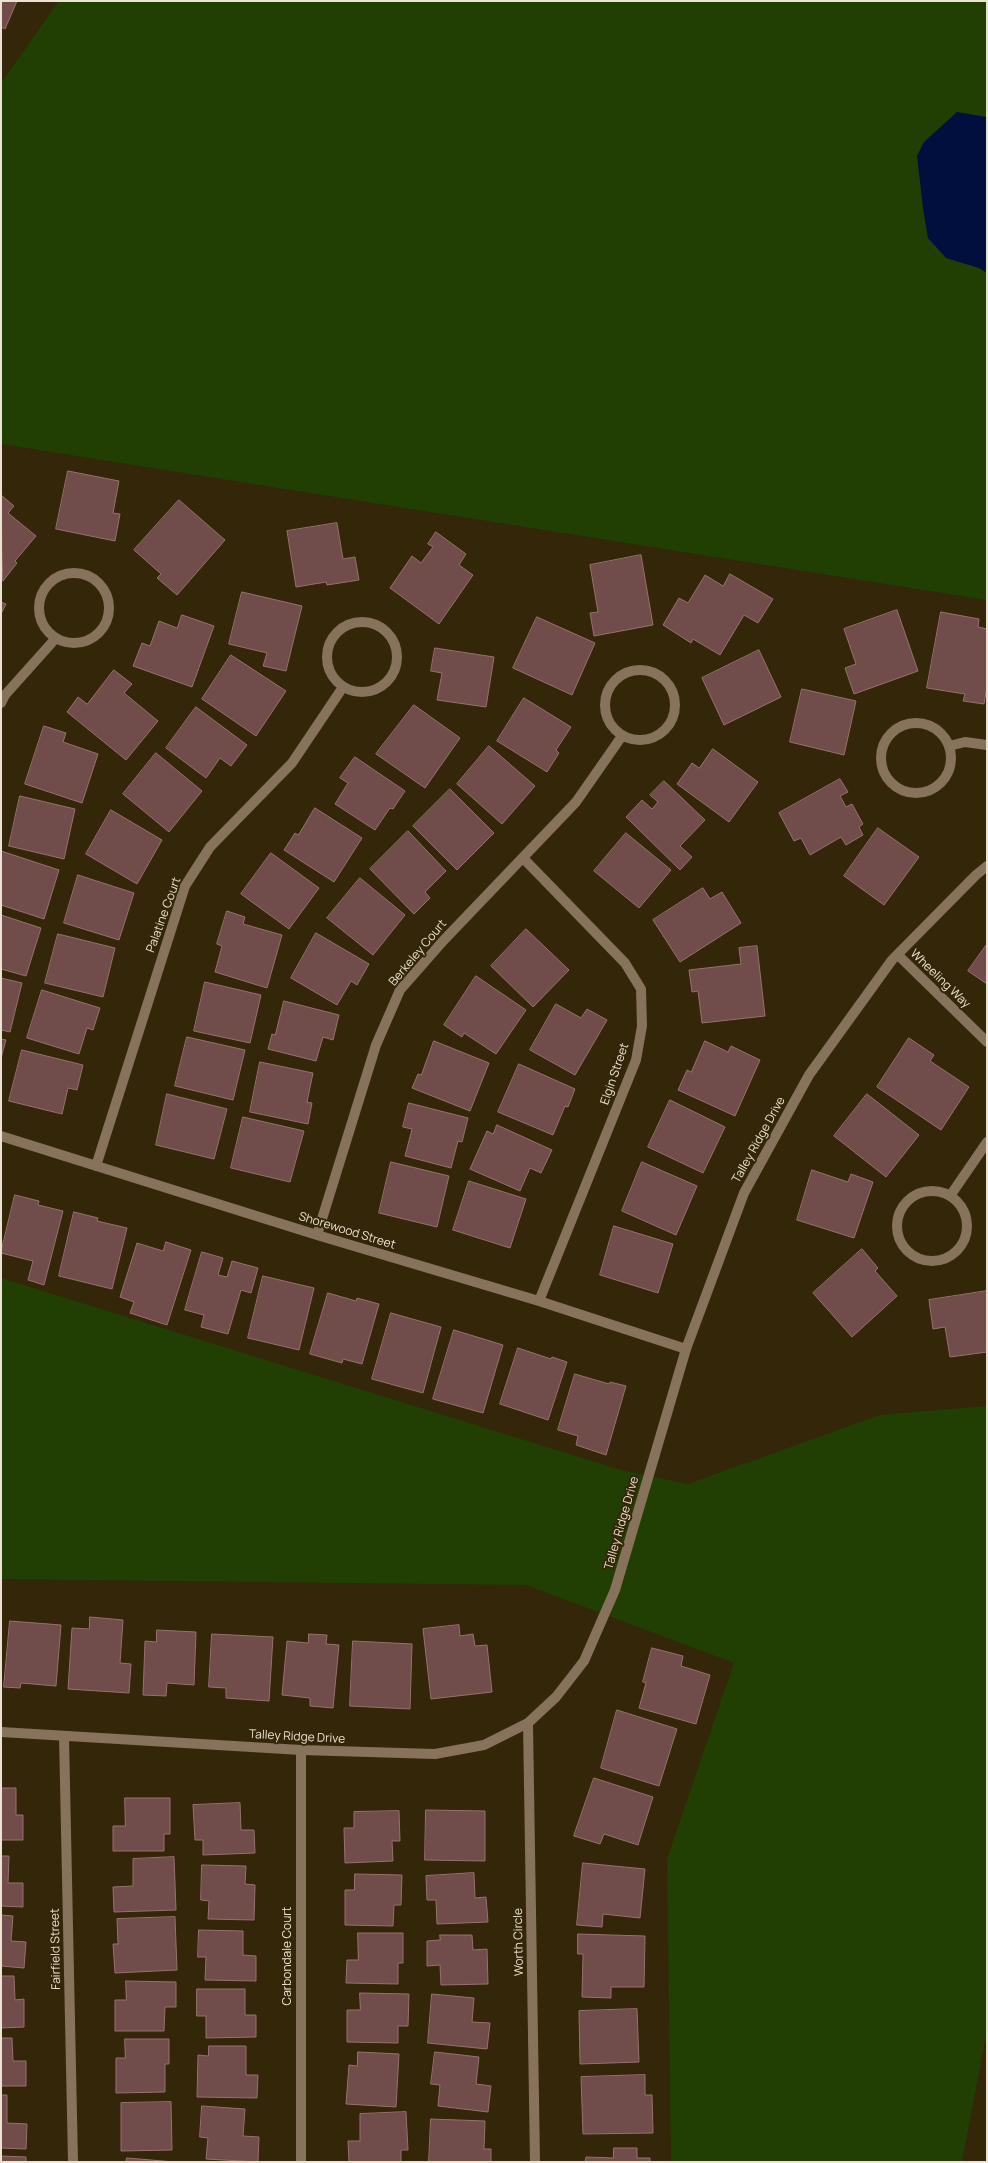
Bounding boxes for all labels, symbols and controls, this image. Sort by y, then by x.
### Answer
street label: Palatine Court [144,875,184,955]
street label: Berkeley Court [386,917,450,989]
street label: Wheeling Way [907,947,973,1011]
street label: Elgin Street [598,1041,632,1107]
street label: Talley Ridge Drive [729,1094,789,1186]
street label: Shorewood Street [297,1209,397,1253]
street label: Talley Ridge Drive [602,1475,642,1571]
street label: Talley Ridge Drive [249,1727,345,1747]
street label: Carbondale Court [281,1907,295,2005]
street label: Fairfield Street [48,1908,64,1990]
street label: Worth Circle [511,1908,527,1976]

